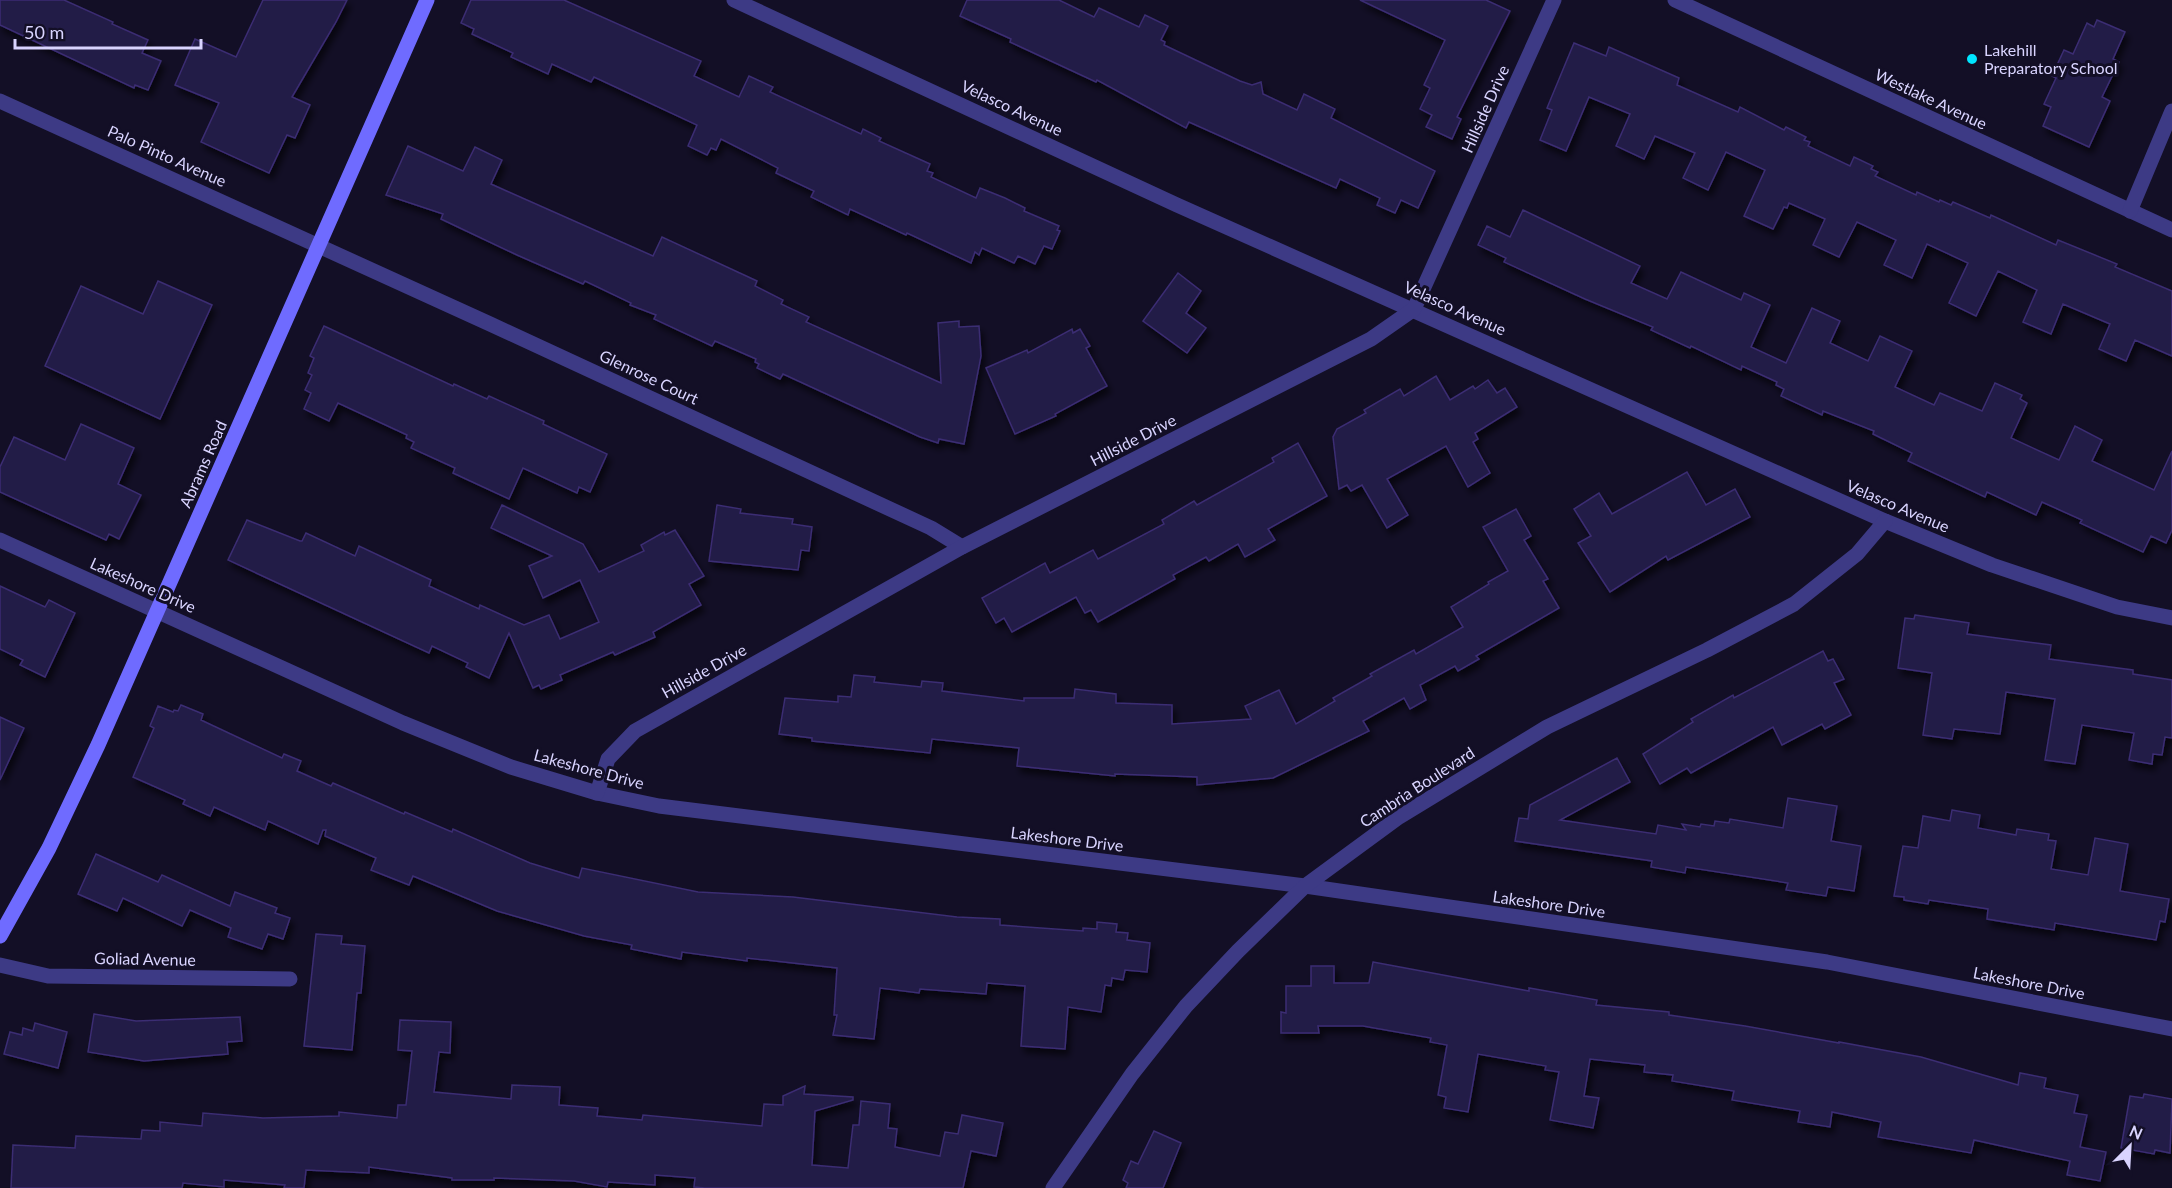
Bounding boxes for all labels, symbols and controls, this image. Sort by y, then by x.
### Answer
scale bar [15,12,201,50]
text: 50 m [24,21,64,43]
place label: Lakehill Preparatory School [1984,40,2118,77]
marker: Lakehill Preparatory School [1965,52,1979,66]
street label: Hillside Drive [1457,62,1512,156]
street label: Westlake Avenue [1872,64,1990,133]
street label: Velasco Avenue [958,76,1066,139]
street label: Palo Pinto Avenue [105,121,229,190]
street label: Velasco Avenue [1401,277,1509,339]
street label: Glenrose Court [597,345,702,408]
street label: Hillside Drive [1087,410,1179,469]
street label: Abrams Road [175,417,230,510]
street label: Velasco Avenue [1844,475,1952,536]
street label: Lakeshore Drive [88,553,199,616]
street label: Hillside Drive [658,639,749,702]
street label: Cambria Boulevard [1356,742,1478,831]
street label: Lakeshore Drive [532,745,646,792]
street label: Lakeshore Drive [1010,822,1124,855]
street label: Lakeshore Drive [1492,886,1607,921]
street label: Goliad Avenue [94,948,196,969]
street label: Lakeshore Drive [1972,962,2087,1003]
north arrow [2100,1116,2160,1176]
text: N [2127,1121,2146,1143]

